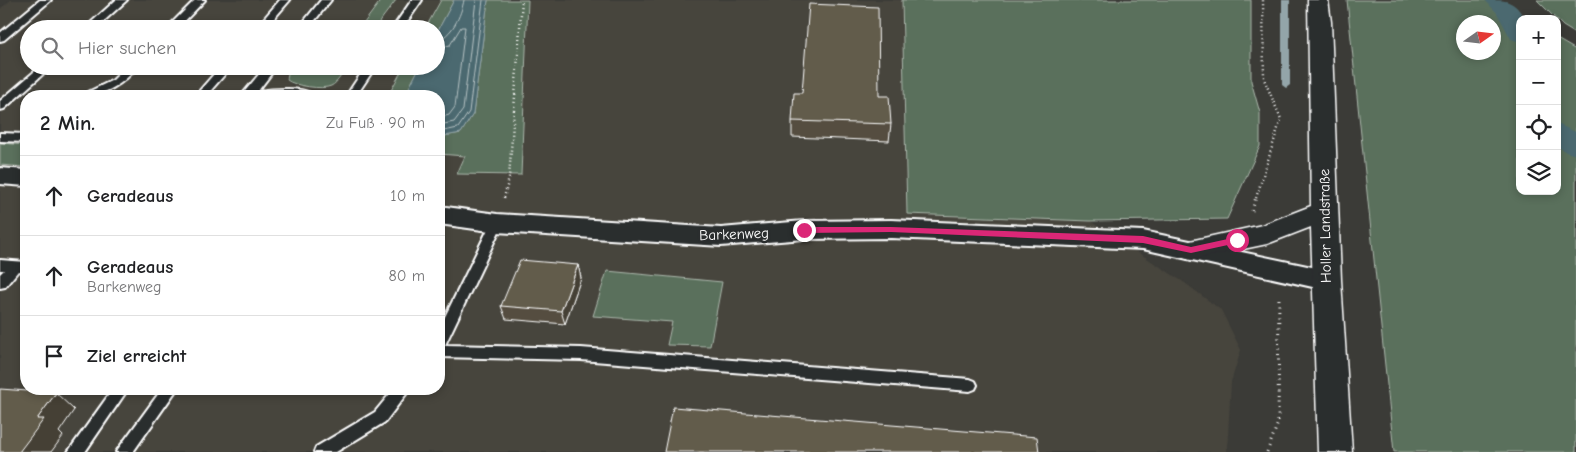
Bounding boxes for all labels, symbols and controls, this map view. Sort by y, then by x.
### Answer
north arrow [1456,15,1501,60]
map controls [1516,15,1561,195]
button: + [1516,15,1561,60]
search box [20,20,445,75]
icon: search [38,34,66,62]
text: Hier suchen [78,37,176,59]
button: − [1516,60,1561,105]
button: locate [1516,105,1561,150]
text: 2 Min. [40,111,95,135]
text: Zu Fuß · 90 m [326,114,425,132]
button: layers [1516,150,1561,195]
street label: Holler Landstraße [1315,168,1335,283]
icon: ahead [40,182,68,210]
text: Geradeaus [87,185,173,207]
text: 10 m [390,187,425,205]
route end [793,219,816,242]
street label: Barkenweg [699,224,769,244]
route start [1226,229,1249,252]
text: Geradeaus [87,256,173,278]
icon: ahead [40,262,68,290]
text: 80 m [388,267,425,285]
text: Barkenweg [87,278,162,296]
icon: arrive [40,342,68,370]
text: Ziel erreicht [87,345,186,367]

